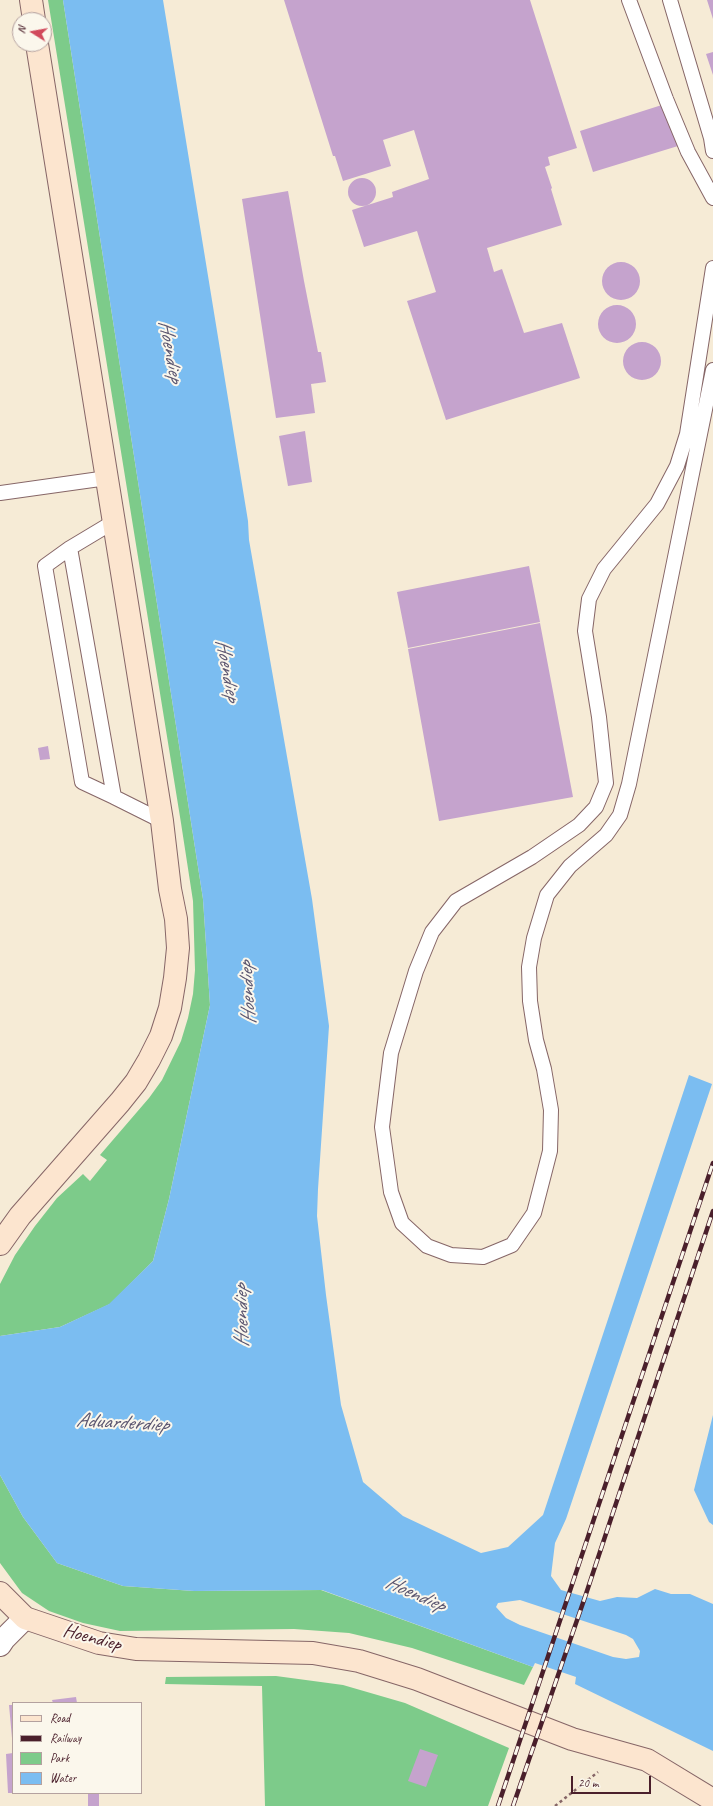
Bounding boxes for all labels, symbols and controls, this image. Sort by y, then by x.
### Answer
north arrow [12,12,52,52]
text: N [14,25,29,35]
water label: Hoendiep [152,318,188,384]
water label: Hoendiep [209,637,245,703]
water label: Hoendiep [234,961,262,1025]
water label: Hoendiep [229,1285,255,1347]
water label: Aduarderdiep [75,1408,169,1438]
water label: Hoendiep [381,1570,449,1618]
street label: Hoendiep [60,1619,124,1657]
legend [12,1702,142,1794]
text: Road [50,1710,70,1726]
text: Railway [50,1730,81,1746]
text: Park [50,1750,69,1766]
scale bar [573,1768,653,1794]
text: Water [50,1770,76,1786]
text: 20 m [578,1775,598,1791]

